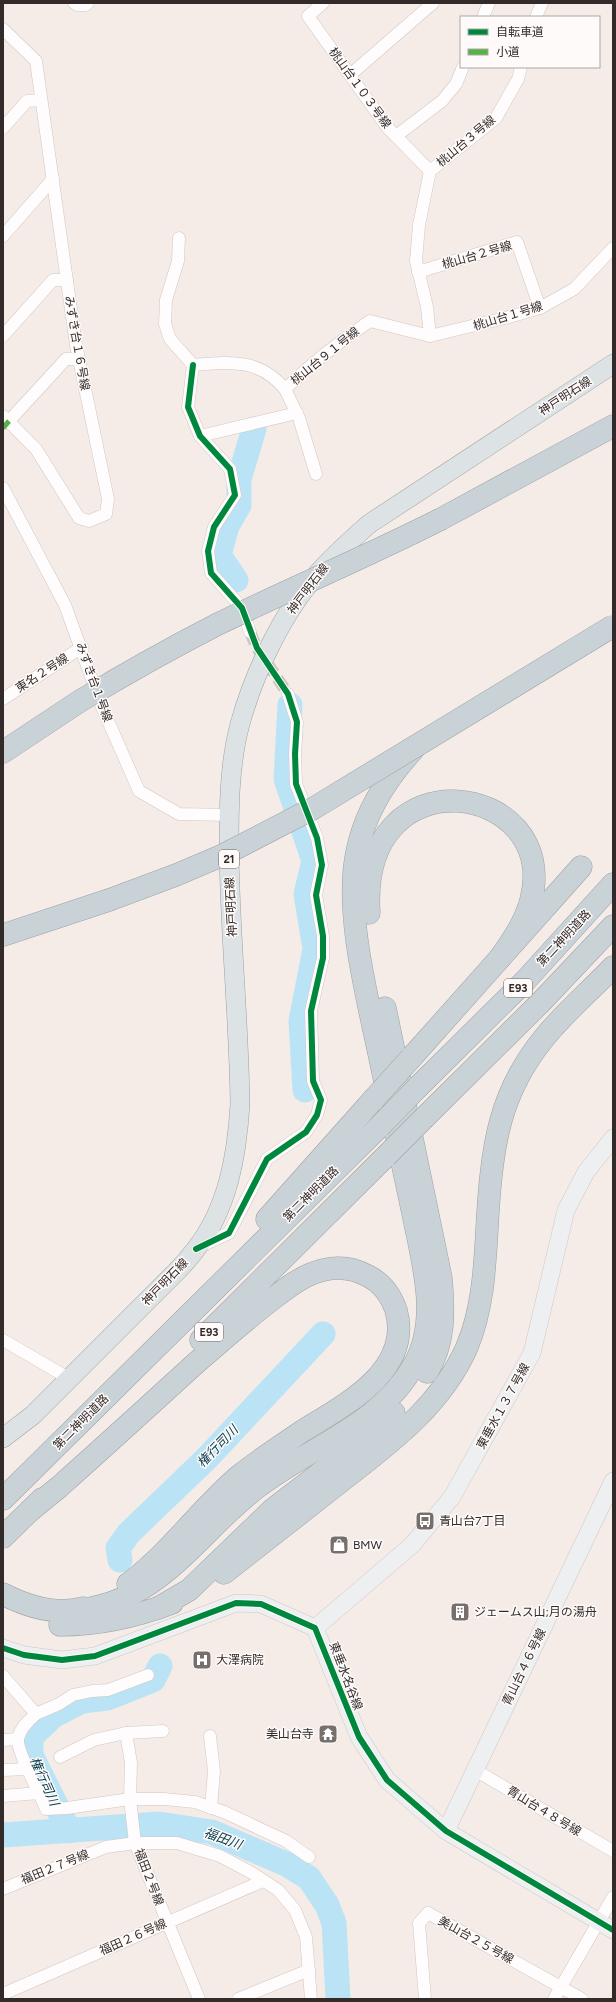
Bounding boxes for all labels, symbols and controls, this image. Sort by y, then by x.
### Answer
legend [460,16,600,68]
text: 自転車道 [496,25,544,39]
street label: 桃山台１０３号線 [326,45,394,131]
text: 小道 [496,45,520,59]
street label: 桃山台３号線 [434,112,498,170]
street label: 桃山台２号線 [440,238,514,272]
street label: みずき台１６号線 [62,295,92,391]
street label: 桃山台１号線 [472,299,544,333]
street label: 桃山台９１号線 [288,324,362,388]
street label: 神戸明石線 [536,374,594,418]
street label: 神戸明石線 [284,561,332,617]
street label: みずき台１号線 [73,640,115,724]
street label: 東名２号線 [13,651,71,695]
road number: 21 [219,850,239,868]
street label: 神戸明石線 [222,877,240,937]
street label: 第二神明道路 [534,907,594,969]
road number: E93 [504,979,532,997]
street label: 第二神明道路 [281,1164,341,1224]
street label: 神戸明石線 [139,1256,191,1308]
road number: E93 [195,1323,223,1341]
street label: 東垂水１３７号線 [474,1361,532,1451]
street label: 第二神明道路 [51,1392,111,1452]
water label: 権行司川 [194,1421,242,1470]
bus stop icon: 青山台7丁目 [414,1510,436,1532]
place label: 青山台7丁目 [439,1514,505,1528]
shop icon: BMW [328,1534,350,1556]
place label: BMW [353,1538,382,1552]
building icon: ジェームス山;月の湯舟 [449,1601,471,1623]
place label: ジェームス山;月の湯舟 [474,1605,597,1619]
street label: 青山台４６号線 [499,1626,549,1708]
street label: 東垂水名谷線 [327,1640,365,1712]
hospital icon: 大澤病院 [191,1649,213,1671]
place label: 大澤病院 [216,1653,264,1667]
temple icon: 美山台寺 [317,1723,339,1745]
place label: 美山台寺 [266,1727,314,1741]
water label: 権行司川 [27,1754,63,1810]
street label: 青山台４８号線 [504,1783,584,1839]
water label: 福田川 [202,1825,246,1853]
street label: 福田２号線 [132,1846,166,1908]
street label: 福田２７号線 [19,1847,91,1887]
street label: 美山台２５号線 [436,1914,516,1966]
street label: 福田２６号線 [97,1916,169,1958]

